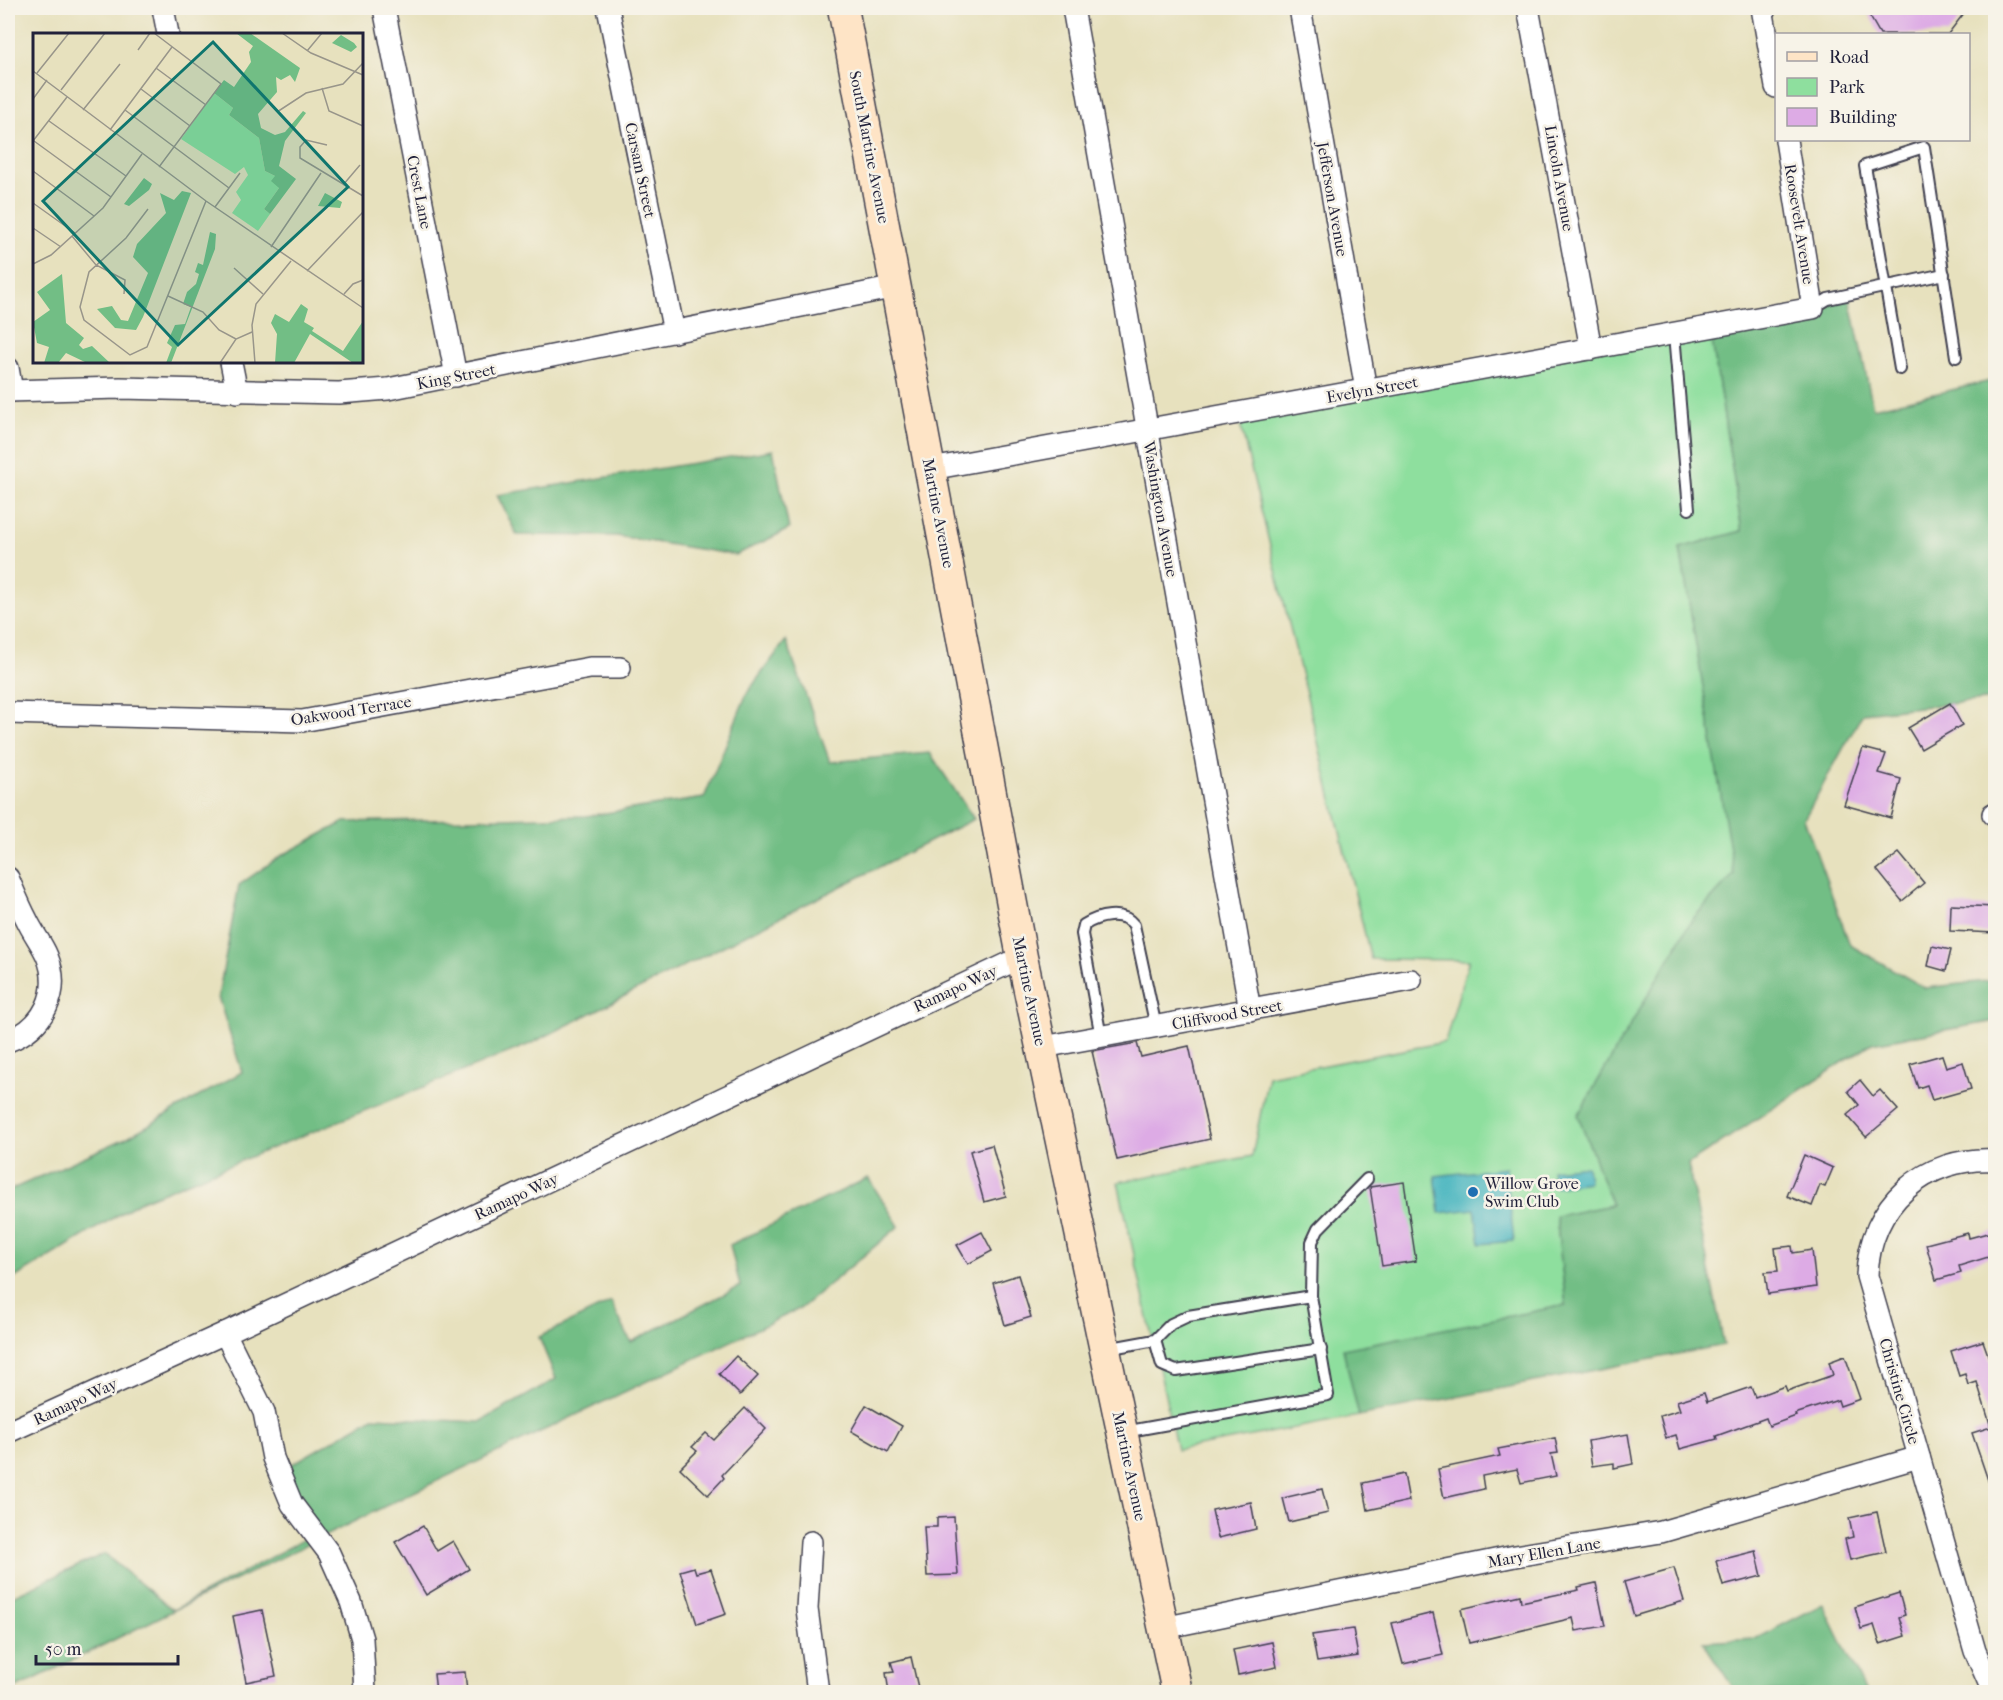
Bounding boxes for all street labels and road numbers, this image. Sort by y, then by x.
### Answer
street label: South Martine Avenue [845,69,894,225]
street label: Carsam Street [621,121,660,220]
street label: Lincoln Avenue [1541,124,1578,233]
street label: Jefferson Avenue [1313,138,1352,258]
street label: Crest Lane [403,154,436,231]
street label: Roosevelt Avenue [1781,162,1818,286]
street label: King Street [415,359,497,393]
street label: Evelyn Street [1325,372,1420,407]
street label: Washington Avenue [1139,439,1182,579]
street label: Martine Avenue [919,457,958,570]
street label: Oakwood Terrace [290,692,413,729]
street label: Martine Avenue [1009,935,1050,1048]
street label: Ramapo Way [910,961,1001,1016]
street label: Cliffwood Street [1171,995,1284,1034]
street label: Ramapo Way [471,1169,562,1224]
street label: Christine Circle [1875,1336,1924,1446]
street label: Ramapo Way [30,1374,121,1429]
street label: Martine Avenue [1109,1410,1150,1523]
street label: Mary Ellen Lane [1486,1533,1602,1572]

